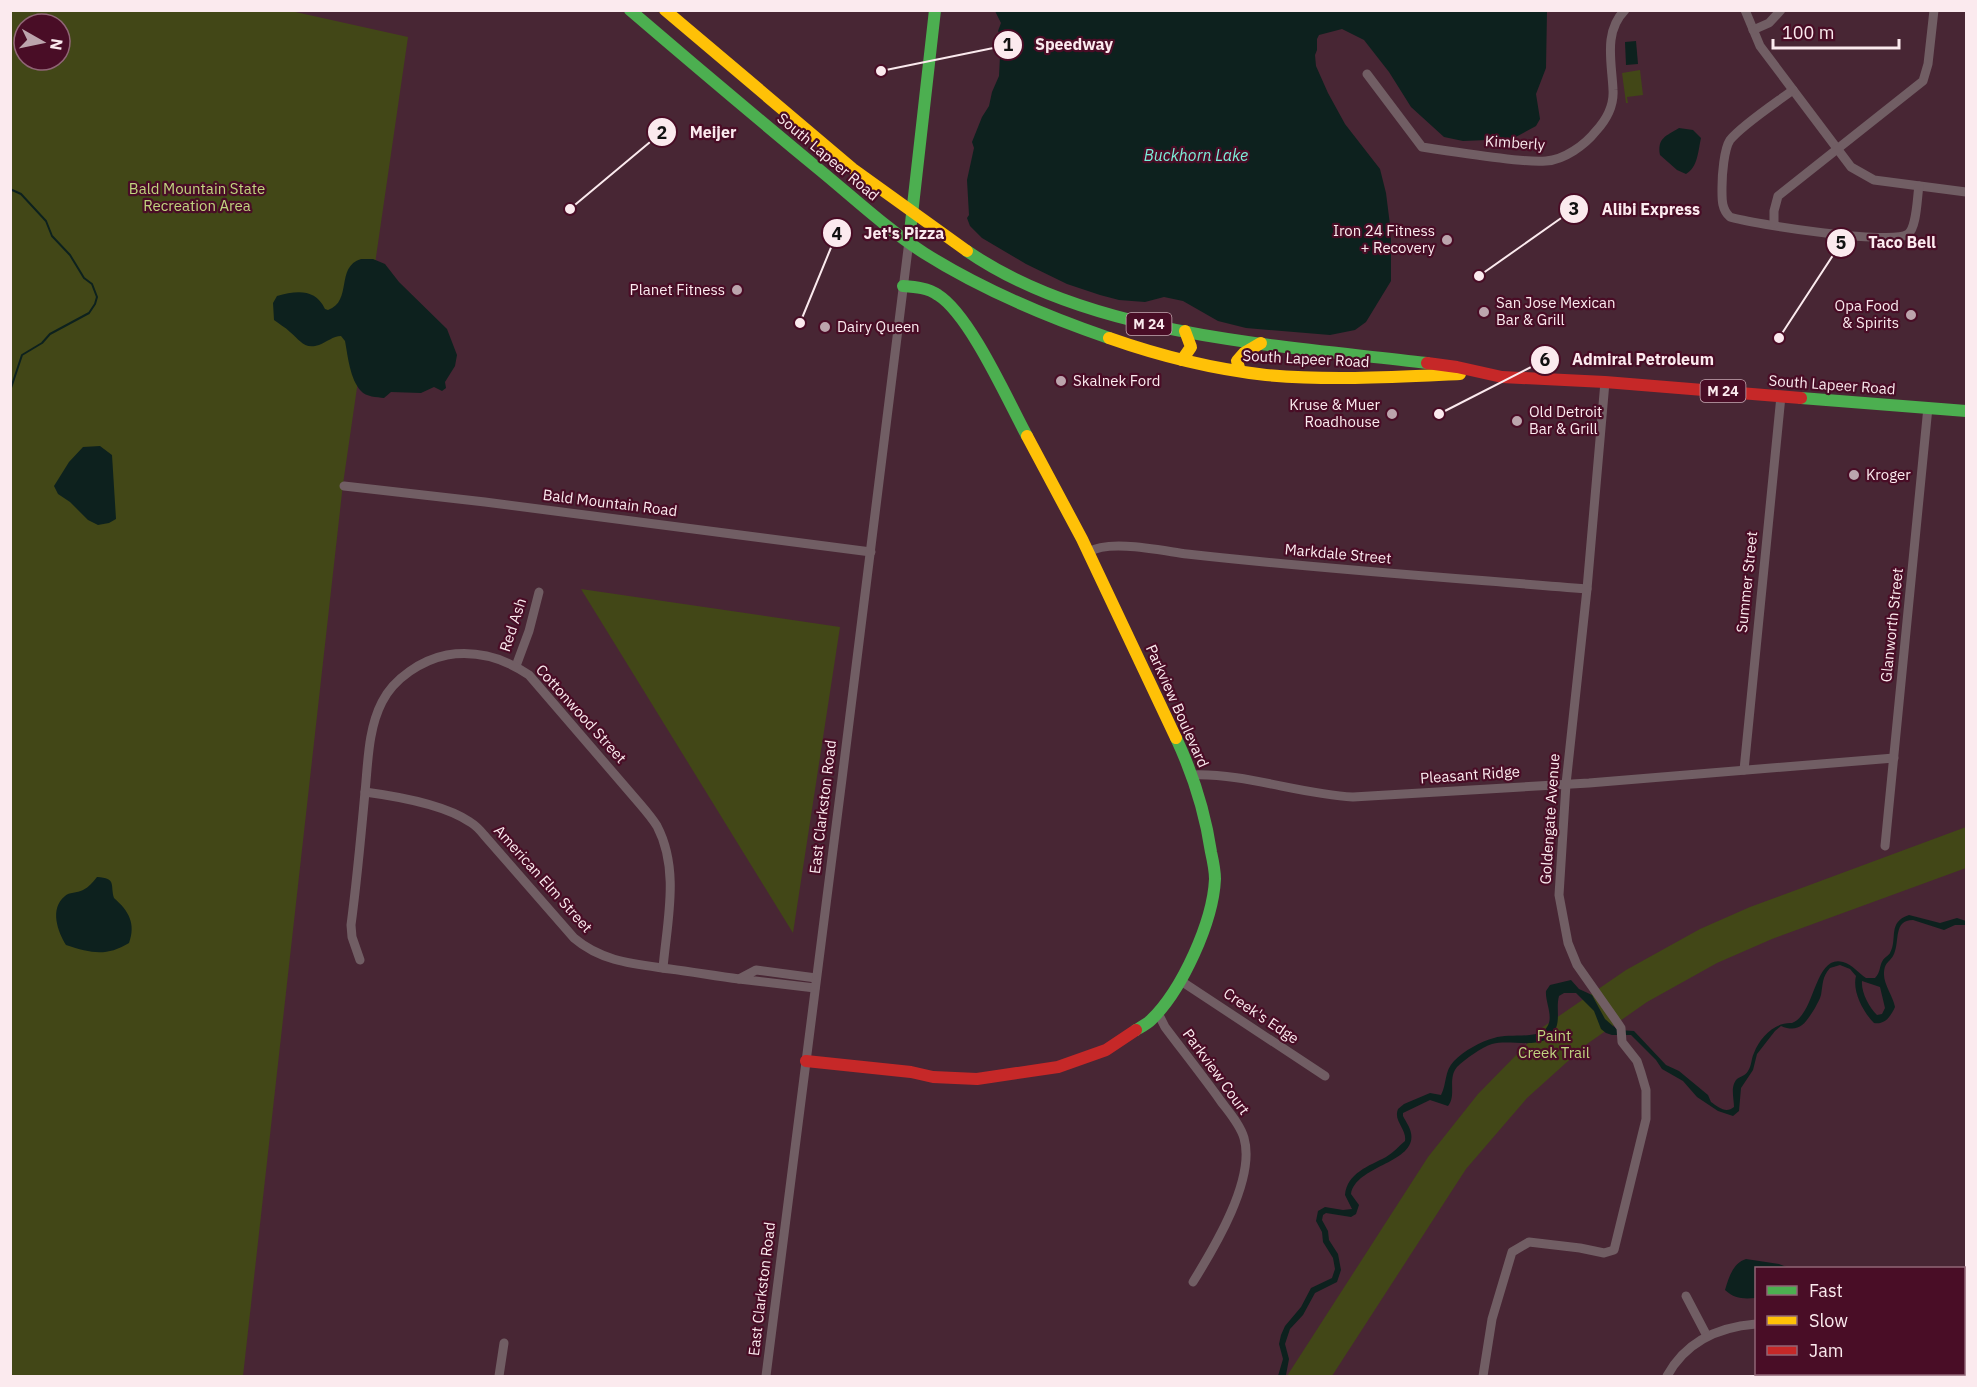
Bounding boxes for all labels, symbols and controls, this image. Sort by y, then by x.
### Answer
north arrow [12,12,72,72]
scale bar [1773,12,1899,50]
text: 100 m [1782,21,1834,44]
callout: Speedway [993,28,1125,62]
text: 1 [1003,33,1014,56]
text: Speedway [1035,34,1114,54]
text: N [46,37,68,52]
street label: South Lapeer Road [774,108,883,205]
callout: Meijer [647,115,748,149]
text: 2 [657,121,667,144]
text: Meijer [690,122,737,142]
street label: Kimberly [1484,131,1546,154]
water label: Buckhorn Lake [1144,145,1248,165]
park label: Bald Mountain State Recreation Area [129,179,265,215]
callout: Alibi Express [1559,192,1712,226]
text: 3 [1569,197,1579,220]
text: Alibi Express [1602,199,1700,219]
callout: Jet's Pizza [822,216,957,250]
place label: Iron 24 Fitness + Recovery [1333,221,1436,257]
text: 4 [832,222,843,245]
text: Jet's Pizza [864,223,944,243]
callout: Taco Bell [1826,226,1947,260]
text: 5 [1836,231,1847,254]
text: Taco Bell [1868,232,1936,252]
marker: Iron 24 Fitness + Recovery [1440,233,1454,247]
place label: Planet Fitness [630,280,725,299]
marker: Planet Fitness [730,283,744,297]
place label: San Jose Mexican Bar & Grill [1496,293,1616,329]
place label: Opa Food & Spirits [1835,296,1899,332]
marker: San Jose Mexican Bar & Grill [1477,305,1491,319]
marker: Opa Food & Spirits [1904,308,1918,322]
road number: M 24 [1126,313,1172,335]
place label: Dairy Queen [837,317,920,336]
marker: Dairy Queen [818,320,832,334]
callout: Admiral Petroleum [1530,343,1726,377]
street label: South Lapeer Road [1242,346,1370,371]
text: 6 [1540,348,1551,371]
text: Admiral Petroleum [1572,349,1714,369]
place label: Skalnek Ford [1073,371,1160,390]
street label: South Lapeer Road [1768,371,1896,398]
marker: Skalnek Ford [1054,374,1068,388]
road number: M 24 [1700,380,1746,402]
place label: Kruse & Muer Roadhouse [1289,395,1380,431]
place label: Old Detroit Bar & Grill [1529,402,1602,438]
marker: Kruse & Muer Roadhouse [1385,407,1399,421]
marker: Old Detroit Bar & Grill [1510,414,1524,428]
place label: Kroger [1866,465,1911,484]
marker: Kroger [1847,468,1861,482]
street label: Bald Mountain Road [542,485,678,520]
street label: Summer Street [1732,530,1761,634]
street label: Markdale Street [1284,539,1392,568]
street label: Glanworth Street [1876,567,1907,683]
street label: Red Ash [495,596,530,654]
street label: Parkview Boulevard [1142,641,1213,770]
street label: Cottonwood Street [532,660,631,767]
street label: East Clarkston Road [805,739,840,875]
street label: Goldengate Avenue [1535,753,1564,885]
street label: Pleasant Ridge [1419,762,1521,787]
street label: American Elm Street [490,821,597,936]
street label: Creek's Edge [1220,983,1303,1048]
street label: Parkview Court [1179,1025,1254,1118]
park label: Paint Creek Trail [1518,1026,1590,1062]
street label: East Clarkston Road [744,1221,779,1357]
legend [1755,1267,1965,1375]
text: Fast [1809,1279,1843,1302]
text: Slow [1809,1309,1848,1332]
text: Jam [1809,1339,1844,1362]

